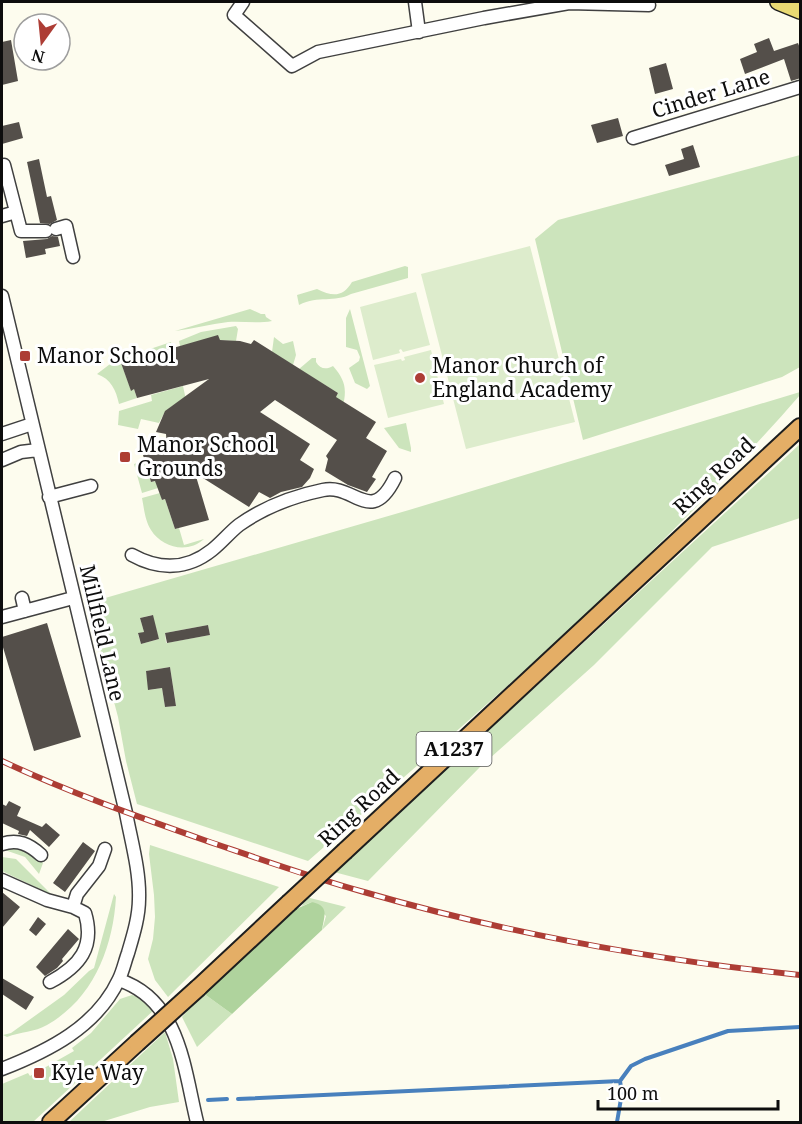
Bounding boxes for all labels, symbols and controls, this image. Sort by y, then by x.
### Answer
north arrow [12,12,72,72]
text: N [29,44,47,69]
street label: Cinder Lane [648,62,773,124]
place label: Manor School [37,341,176,369]
marker: Manor School [18,349,32,363]
place label: Manor Church of England Academy [432,351,612,403]
marker: Manor Church of England Academy [413,371,427,385]
place label: Manor School Grounds [137,430,276,482]
street label: Ring Road [667,430,760,520]
marker: Manor School Grounds [118,450,132,464]
street label: Millfield Lane [74,562,132,704]
road number: A1237 [416,732,492,766]
street label: Ring Road [312,762,405,852]
place label: Kyle Way [51,1058,144,1086]
marker: Kyle Way [32,1066,46,1080]
scale bar [598,1073,778,1111]
text: 100 m [607,1081,659,1105]

